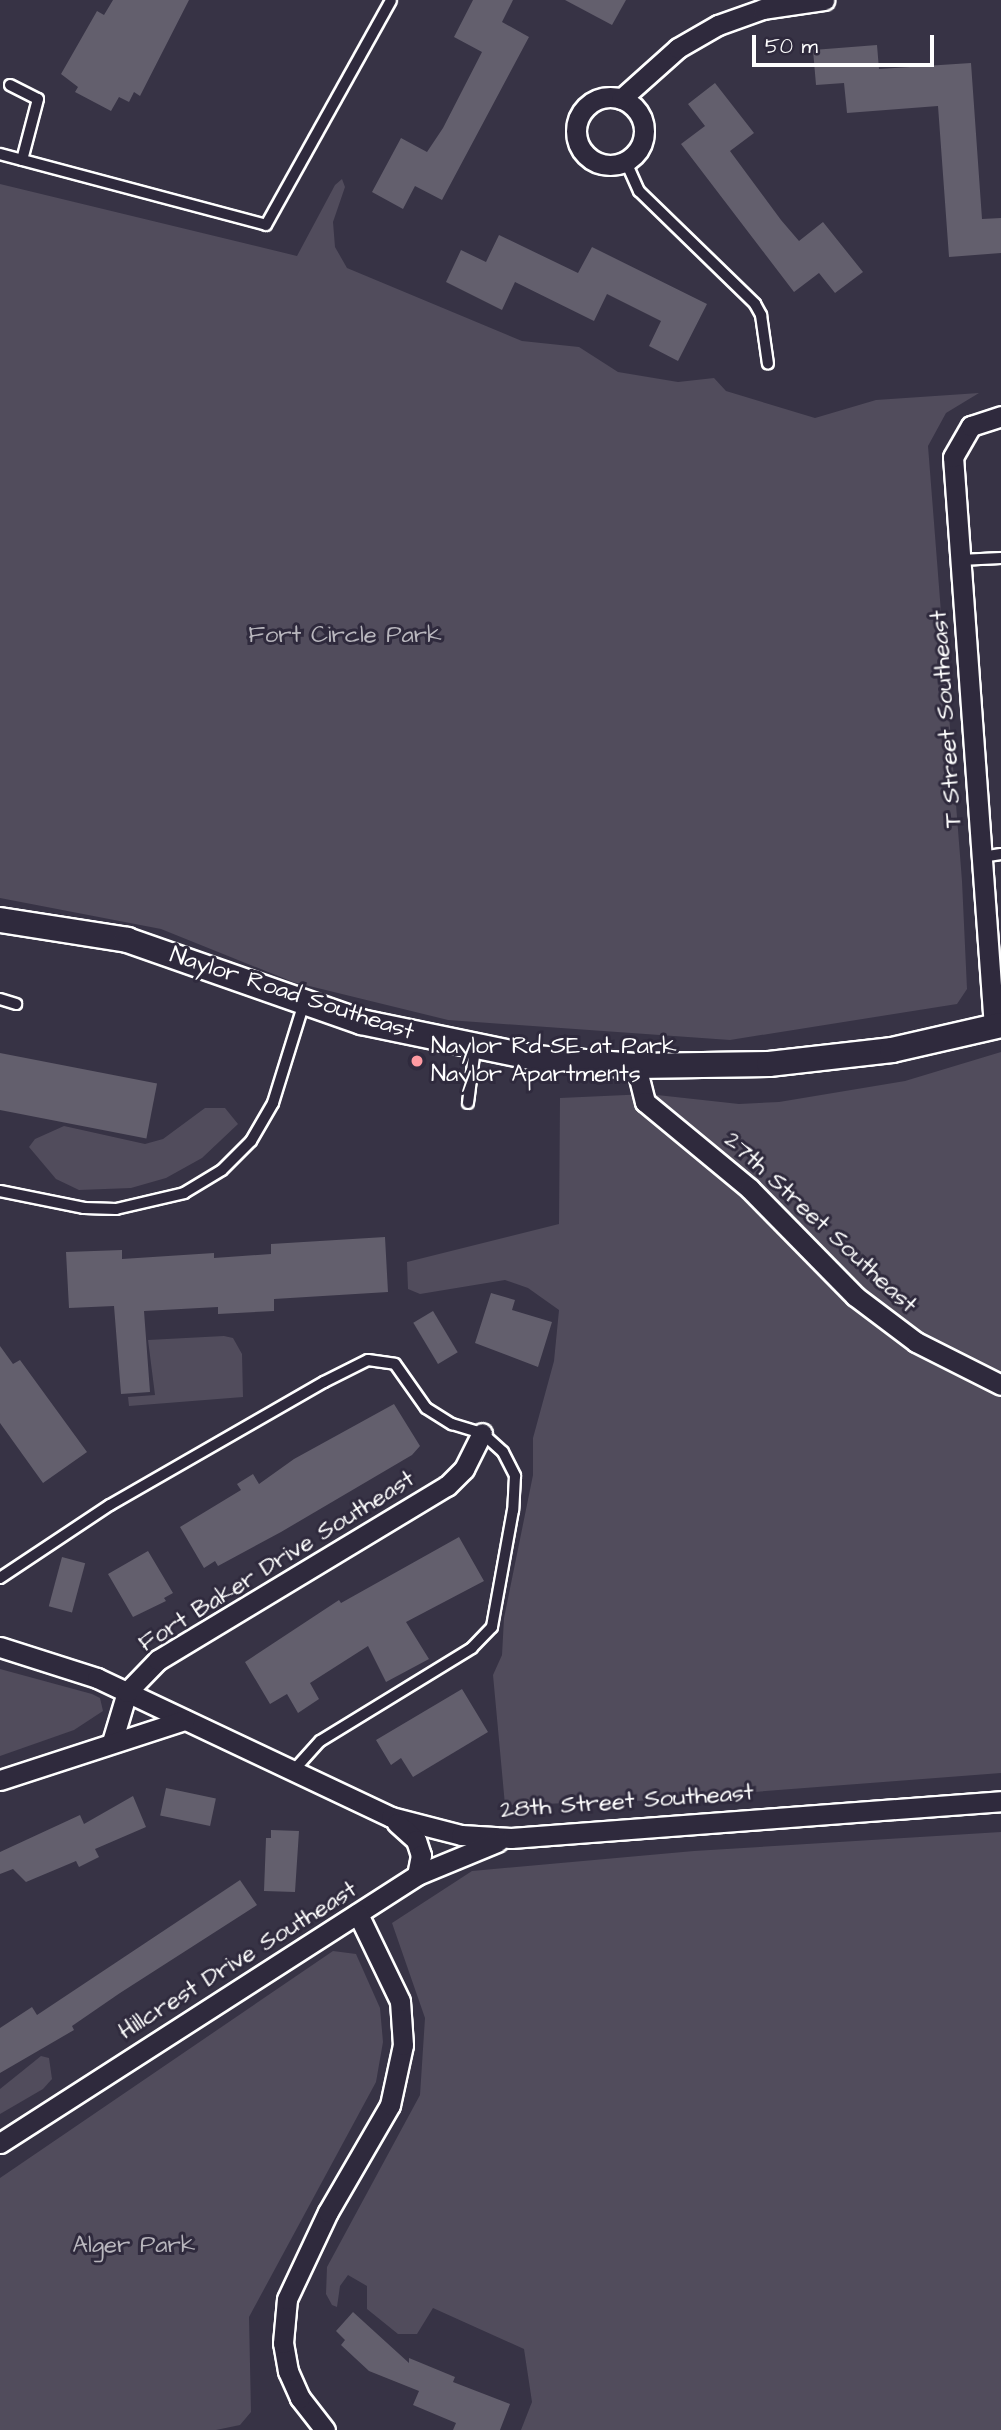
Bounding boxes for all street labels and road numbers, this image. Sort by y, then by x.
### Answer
street label: T Street Southeast [925,609,969,829]
street label: Naylor Road Southeast [166,941,418,1047]
street label: 27th Street Southeast [718,1126,922,1320]
street label: Fort Baker Drive Southeast [134,1465,420,1659]
street label: 28th Street Southeast [499,1779,755,1825]
street label: Hillcrest Drive Southeast [114,1876,362,2046]

